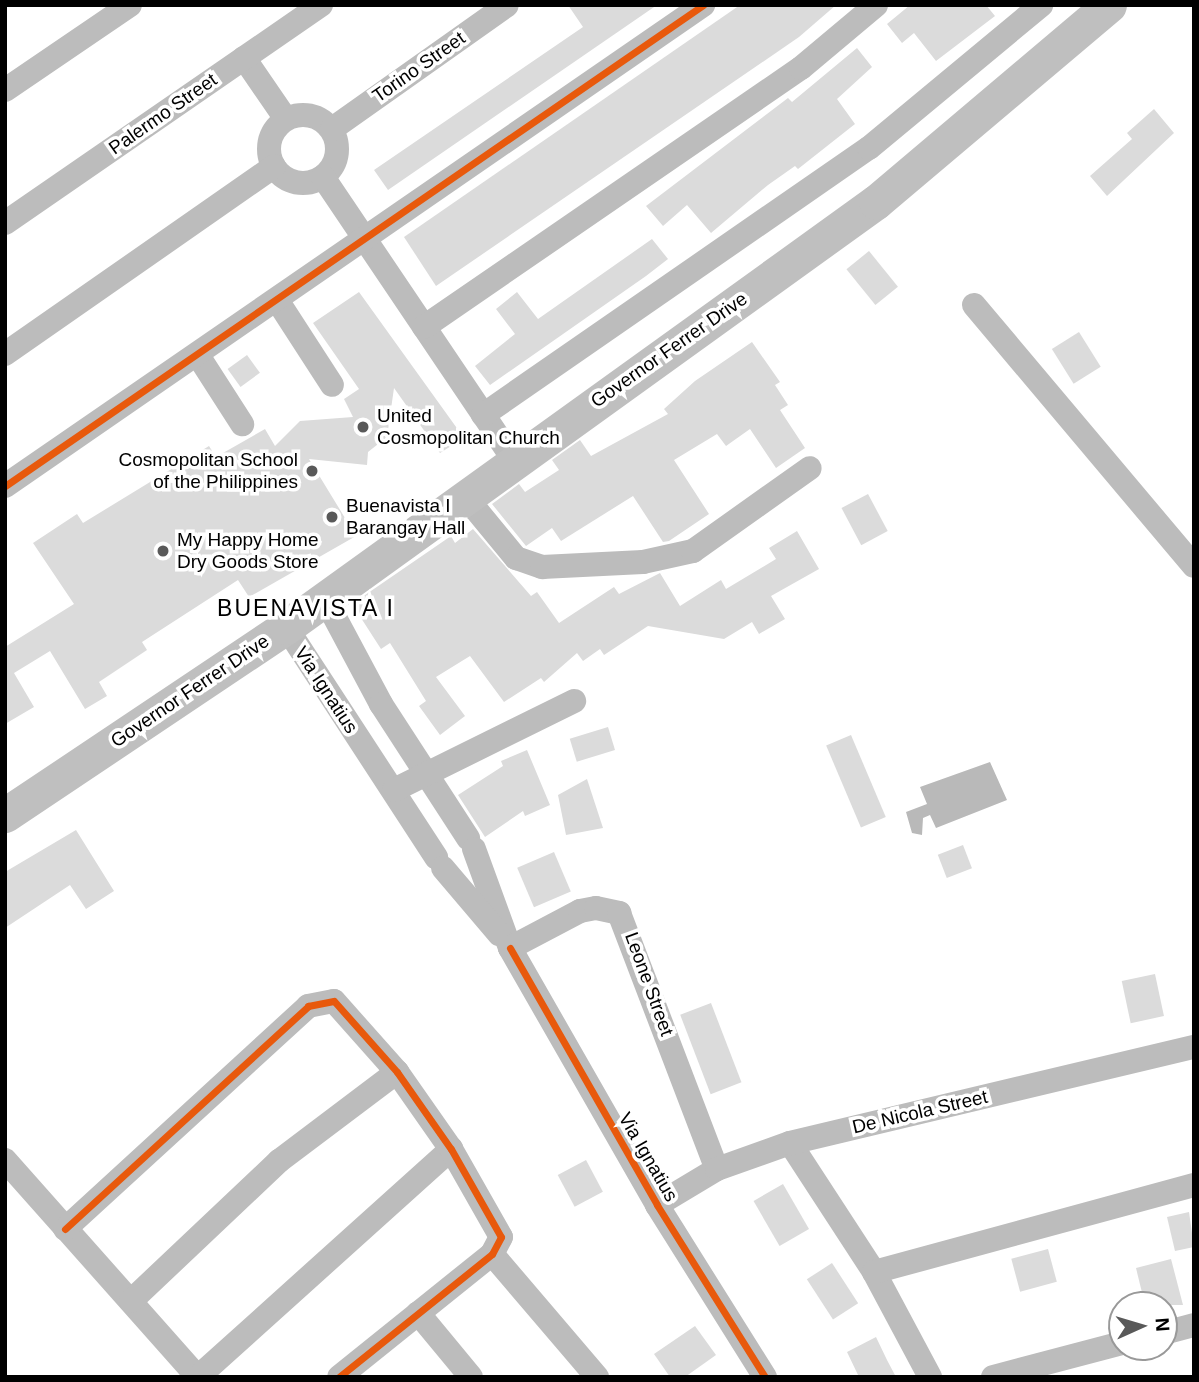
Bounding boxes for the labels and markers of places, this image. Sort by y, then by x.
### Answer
place label: United Cosmopolitan Church [377,405,560,449]
marker: United Cosmopolitan Church [355,419,371,435]
place label: Cosmopolitan School of the Philippines [118,449,298,493]
marker: Cosmopolitan School of the Philippines [304,463,320,479]
place label: Buenavista I Barangay Hall [346,495,465,539]
marker: Buenavista I Barangay Hall [324,509,340,525]
place label: My Happy Home Dry Goods Store [177,529,318,573]
marker: My Happy Home Dry Goods Store [155,543,171,559]

